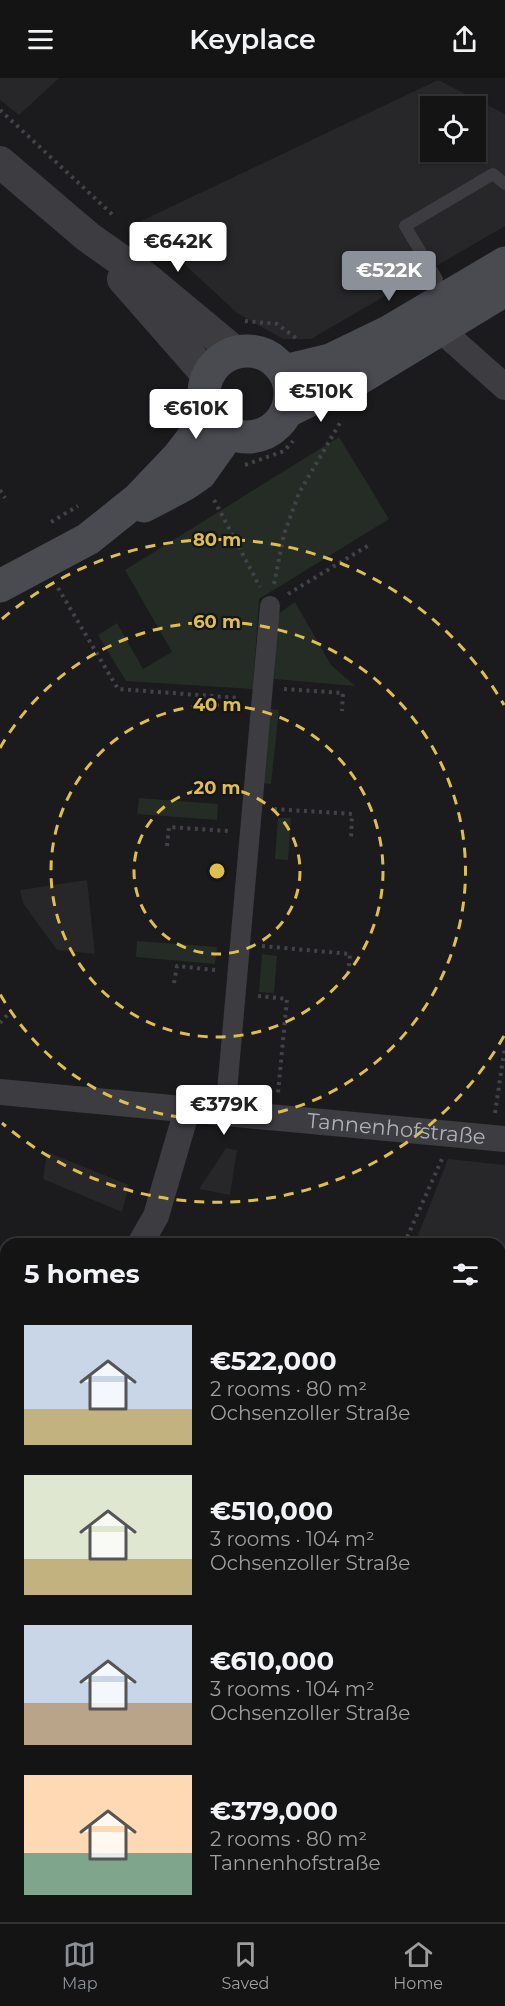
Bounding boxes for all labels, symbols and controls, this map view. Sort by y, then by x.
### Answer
icon: menu [24,23,57,56]
text: Keyplace [189,23,316,56]
icon: share [448,23,481,56]
map controls [420,96,486,162]
button: locate [420,96,486,162]
pin: €642K [136,222,220,273]
text: €642K [144,229,212,253]
pin: €522K [347,251,431,302]
text: €522K [356,258,422,282]
pin: €510K [279,372,363,423]
text: €510K [289,379,353,403]
pin: €610K [154,389,238,440]
text: €610K [164,396,228,420]
text: 80 m [193,529,241,551]
text: 60 m [193,611,241,633]
text: 40 m [193,694,241,716]
text: 20 m [194,777,240,799]
centre of rings [207,861,227,881]
pin: €379K [182,1085,266,1136]
text: €379K [190,1092,258,1116]
street label: Tannenhofstraße [306,1108,487,1149]
text: 5 homes [24,1258,140,1290]
icon: filters [449,1258,482,1291]
text: €522,000 [210,1345,337,1377]
icon: home [72,1349,144,1421]
text: 2 rooms · 80 m² [210,1377,367,1401]
text: Ochsenzoller Straße [210,1401,410,1425]
text: €510,000 [210,1495,333,1527]
icon: home [72,1499,144,1571]
text: 3 rooms · 104 m² [210,1527,375,1551]
text: Ochsenzoller Straße [210,1551,410,1575]
text: €610,000 [210,1645,334,1677]
icon: home [72,1649,144,1721]
text: 3 rooms · 104 m² [210,1677,375,1701]
text: Ochsenzoller Straße [210,1701,410,1725]
text: €379,000 [210,1795,338,1827]
icon: home [72,1799,144,1871]
text: 2 rooms · 80 m² [210,1827,367,1851]
text: Tannenhofstraße [210,1851,381,1875]
tab: Map [62,1938,98,1993]
tab: Saved [221,1938,269,1993]
tab: Home [393,1938,443,1993]

